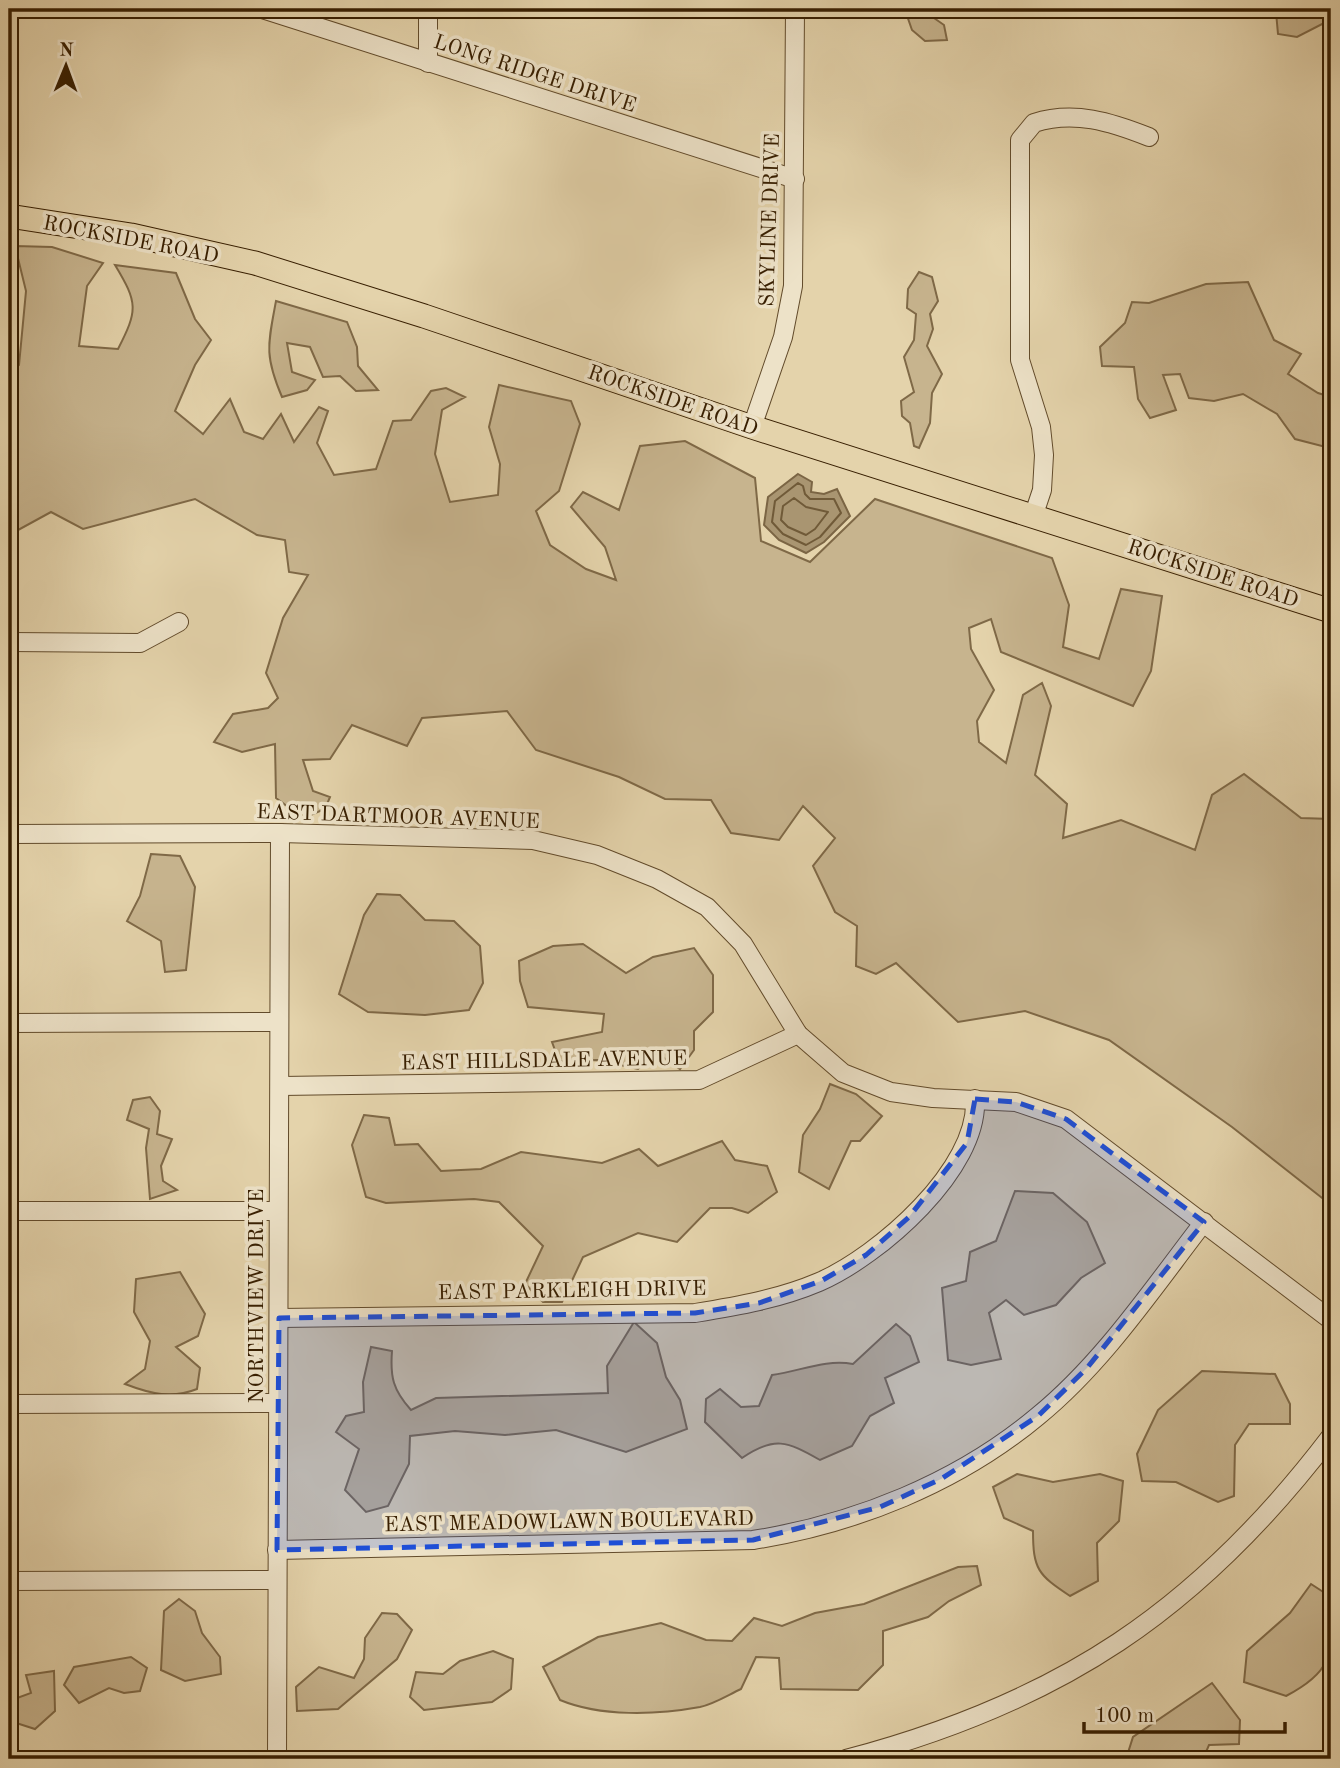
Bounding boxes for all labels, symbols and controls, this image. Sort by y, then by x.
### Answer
north arrow [32,32,102,102]
street label: LONG RIDGE DRIVE [431,32,638,117]
text: N [59,42,74,61]
street label: SKYLINE DRIVE [757,133,784,307]
street label: ROCKSIDE ROAD [41,213,220,268]
street label: ROCKSIDE ROAD [585,362,760,440]
street label: ROCKSIDE ROAD [1124,537,1301,612]
street label: EAST DARTMOOR AVENUE [256,802,540,833]
street label: EAST HILLSDALE AVENUE [401,1049,687,1074]
street label: NORTHVIEW DRIVE [247,1188,268,1404]
street label: EAST PARKLEIGH DRIVE [437,1279,707,1304]
street label: EAST MEADOWLAWN BOULEVARD [384,1509,754,1536]
scale bar [1084,1691,1286,1735]
text: 100 m [1095,1706,1154,1727]

